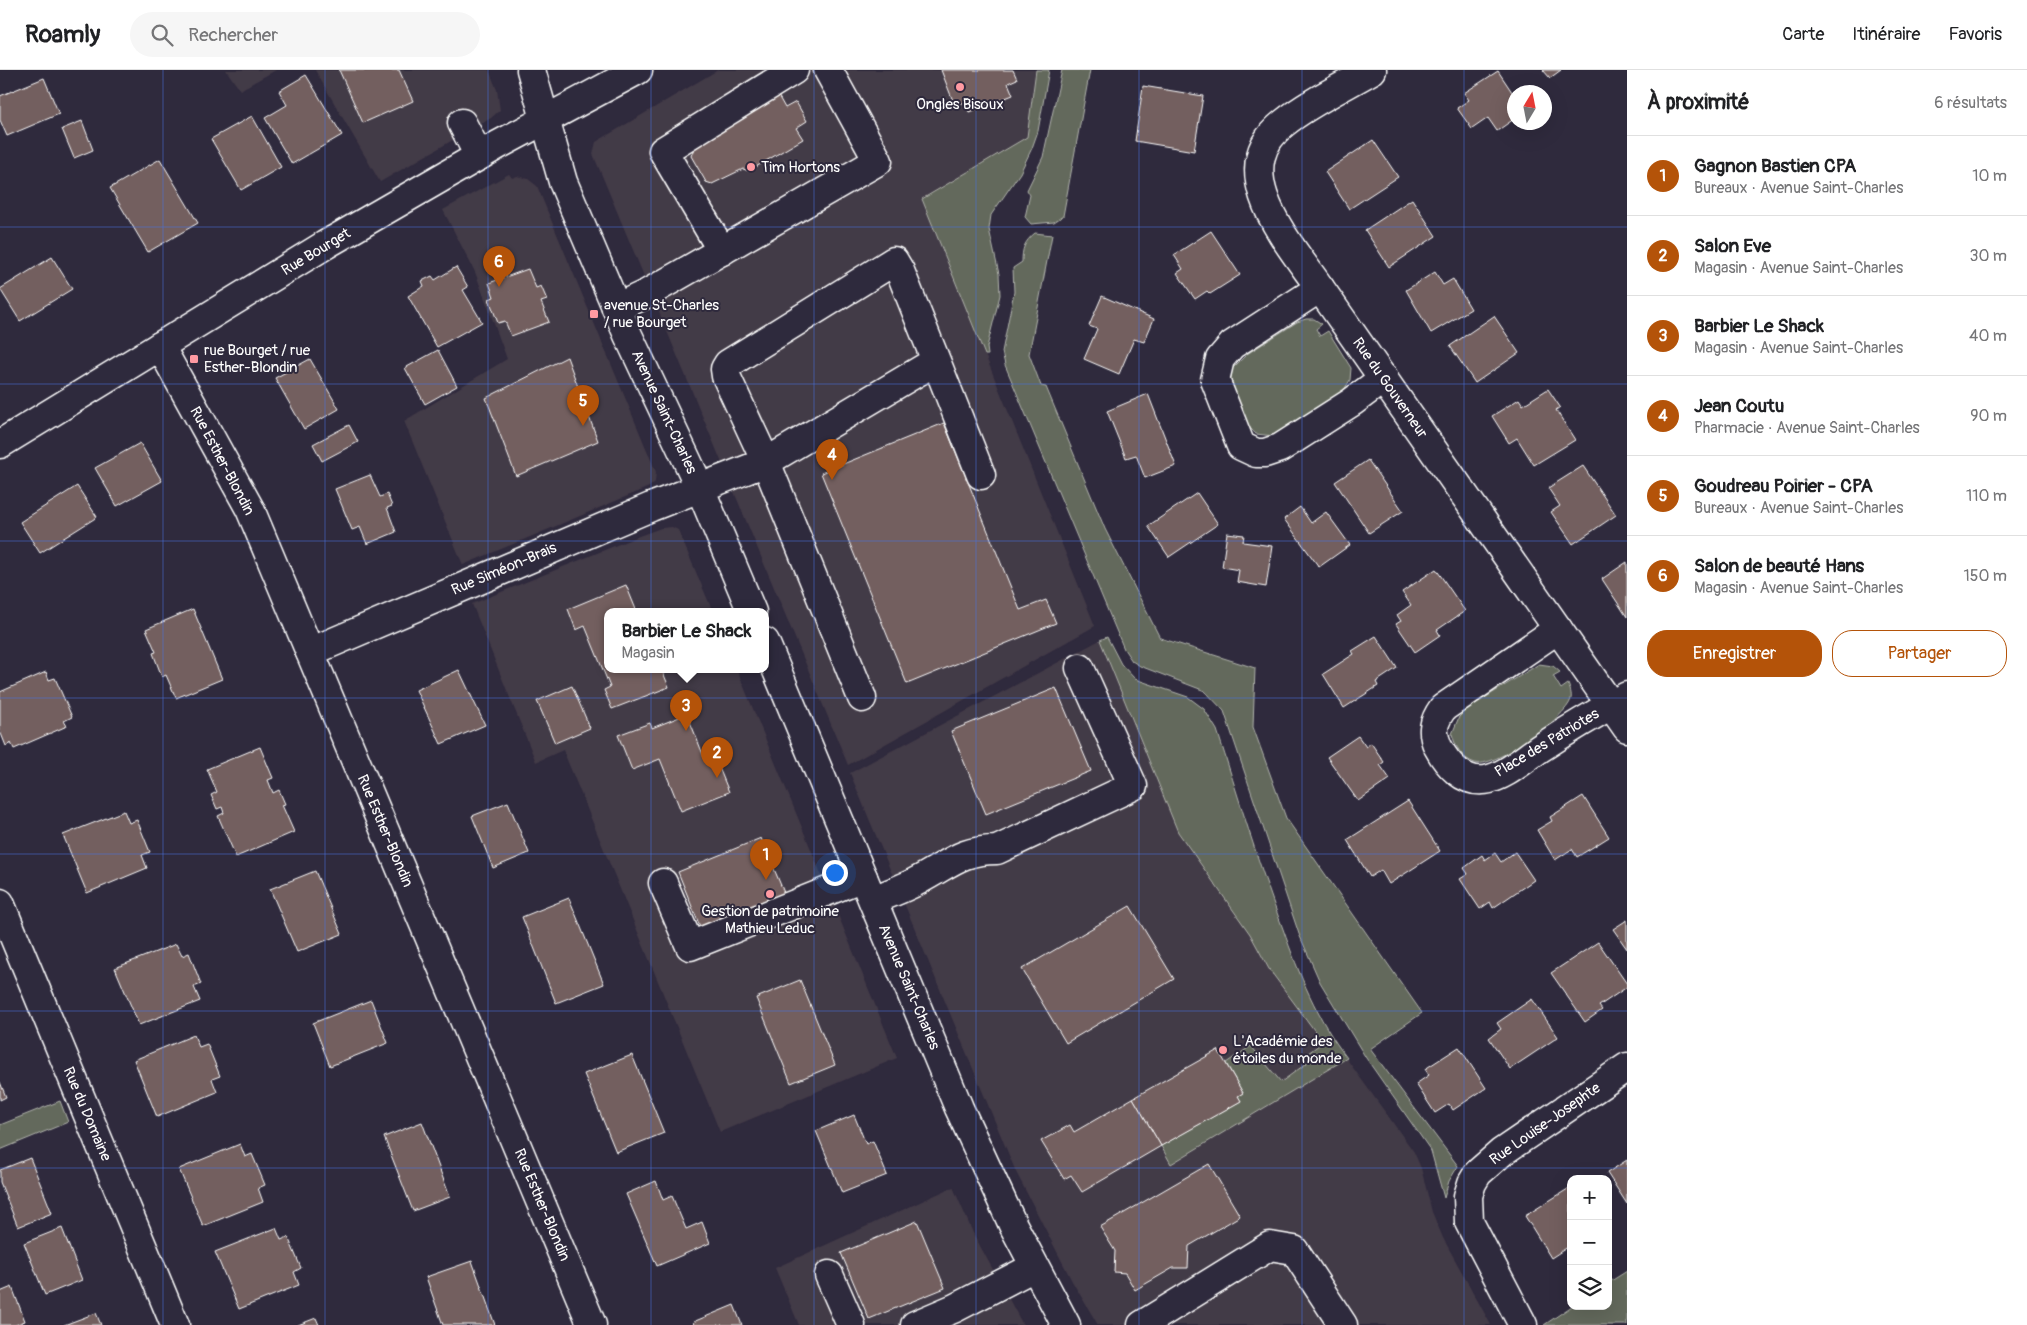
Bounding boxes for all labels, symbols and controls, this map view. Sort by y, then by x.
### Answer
search box [130,12,480,57]
text: Roamly [25,20,100,49]
icon: search [148,21,176,49]
text: Rechercher [188,23,278,47]
text: Carte [1782,23,1824,46]
text: Itinéraire [1852,23,1920,46]
text: Favoris [1948,23,2002,46]
marker: Ongles Bisoux [954,81,966,93]
north arrow [1507,85,1552,130]
text: À proximité [1647,89,1750,116]
text: 6 résultats [1934,93,2007,113]
place label: Ongles Bisoux [916,95,1004,114]
text: Gagnon Bastien CPA [1694,154,1856,178]
place label: Tim Hortons [761,158,840,177]
marker: Tim Hortons [745,161,757,173]
text: 1 [1660,166,1666,186]
text: 10 m [1972,166,2007,186]
text: Bureaux · Avenue Saint-Charles [1694,178,1903,198]
street label: Rue Bourget [278,223,355,280]
text: Salon Eve [1694,234,1771,258]
pin: 6 [483,246,515,287]
text: 2 [1659,246,1667,266]
text: 30 m [1969,246,2007,266]
text: Magasin · Avenue Saint-Charles [1694,258,1903,278]
place label: avenue St-Charles / rue Bourget [604,296,719,332]
marker: avenue St-Charles / rue Bourget [588,308,600,320]
text: Barbier Le Shack [1694,314,1824,338]
text: 3 [1659,326,1667,346]
text: 40 m [1969,326,2007,346]
street label: Rue du Gouverneur [1348,334,1432,443]
text: Magasin · Avenue Saint-Charles [1694,338,1903,358]
place label: rue Bourget / rue Esther-Blondin [204,341,311,377]
street label: Avenue Saint-Charles [627,347,701,477]
marker: rue Bourget / rue Esther-Blondin [188,353,200,365]
pin: 5 [567,385,599,426]
text: Jean Coutu [1694,394,1784,418]
street label: Rue Esther-Blondin [185,403,259,519]
text: 4 [1658,406,1668,426]
text: 90 m [1970,406,2007,426]
text: Pharmacie · Avenue Saint-Charles [1694,418,1920,438]
pin: 4 [816,439,848,480]
text: Goudreau Poirier - CPA [1694,474,1873,498]
text: 5 [1659,486,1667,506]
text: 110 m [1966,486,2007,506]
text: Bureaux · Avenue Saint-Charles [1694,498,1903,518]
street label: Rue Siméon-Brais [449,538,560,600]
text: Salon de beauté Hans [1694,554,1864,578]
text: 6 [1658,566,1668,586]
text: 150 m [1963,566,2007,586]
text: Magasin · Avenue Saint-Charles [1694,578,1903,598]
popup [604,608,769,673]
text: Barbier Le Shack [622,619,751,643]
button: Enregistrer [1647,630,1822,677]
button: Partager [1832,630,2007,677]
text: Magasin [622,643,675,663]
pin: 3 [670,690,702,731]
street label: Place des Patriotes [1491,704,1603,782]
pin: 2 [701,737,733,778]
street label: Rue Esther-Blondin [353,772,417,890]
pin: 1 [750,839,782,880]
your location [822,860,848,886]
marker: Gestion de patrimoine Mathieu Leduc [764,888,776,900]
place label: Gestion de patrimoine Mathieu Leduc [701,902,839,938]
street label: Avenue Saint-Charles [874,921,944,1053]
place label: L'Académie des étoiles du monde [1233,1032,1342,1068]
marker: L'Académie des étoiles du monde [1217,1044,1229,1056]
street label: Rue du Domaine [59,1064,116,1165]
street label: Rue Louise-Josephte [1486,1078,1605,1169]
street label: Rue Esther-Blondin [510,1146,574,1264]
map controls [1567,1175,1612,1310]
button: + [1567,1175,1612,1220]
button: − [1567,1220,1612,1265]
button: layers [1567,1265,1612,1310]

